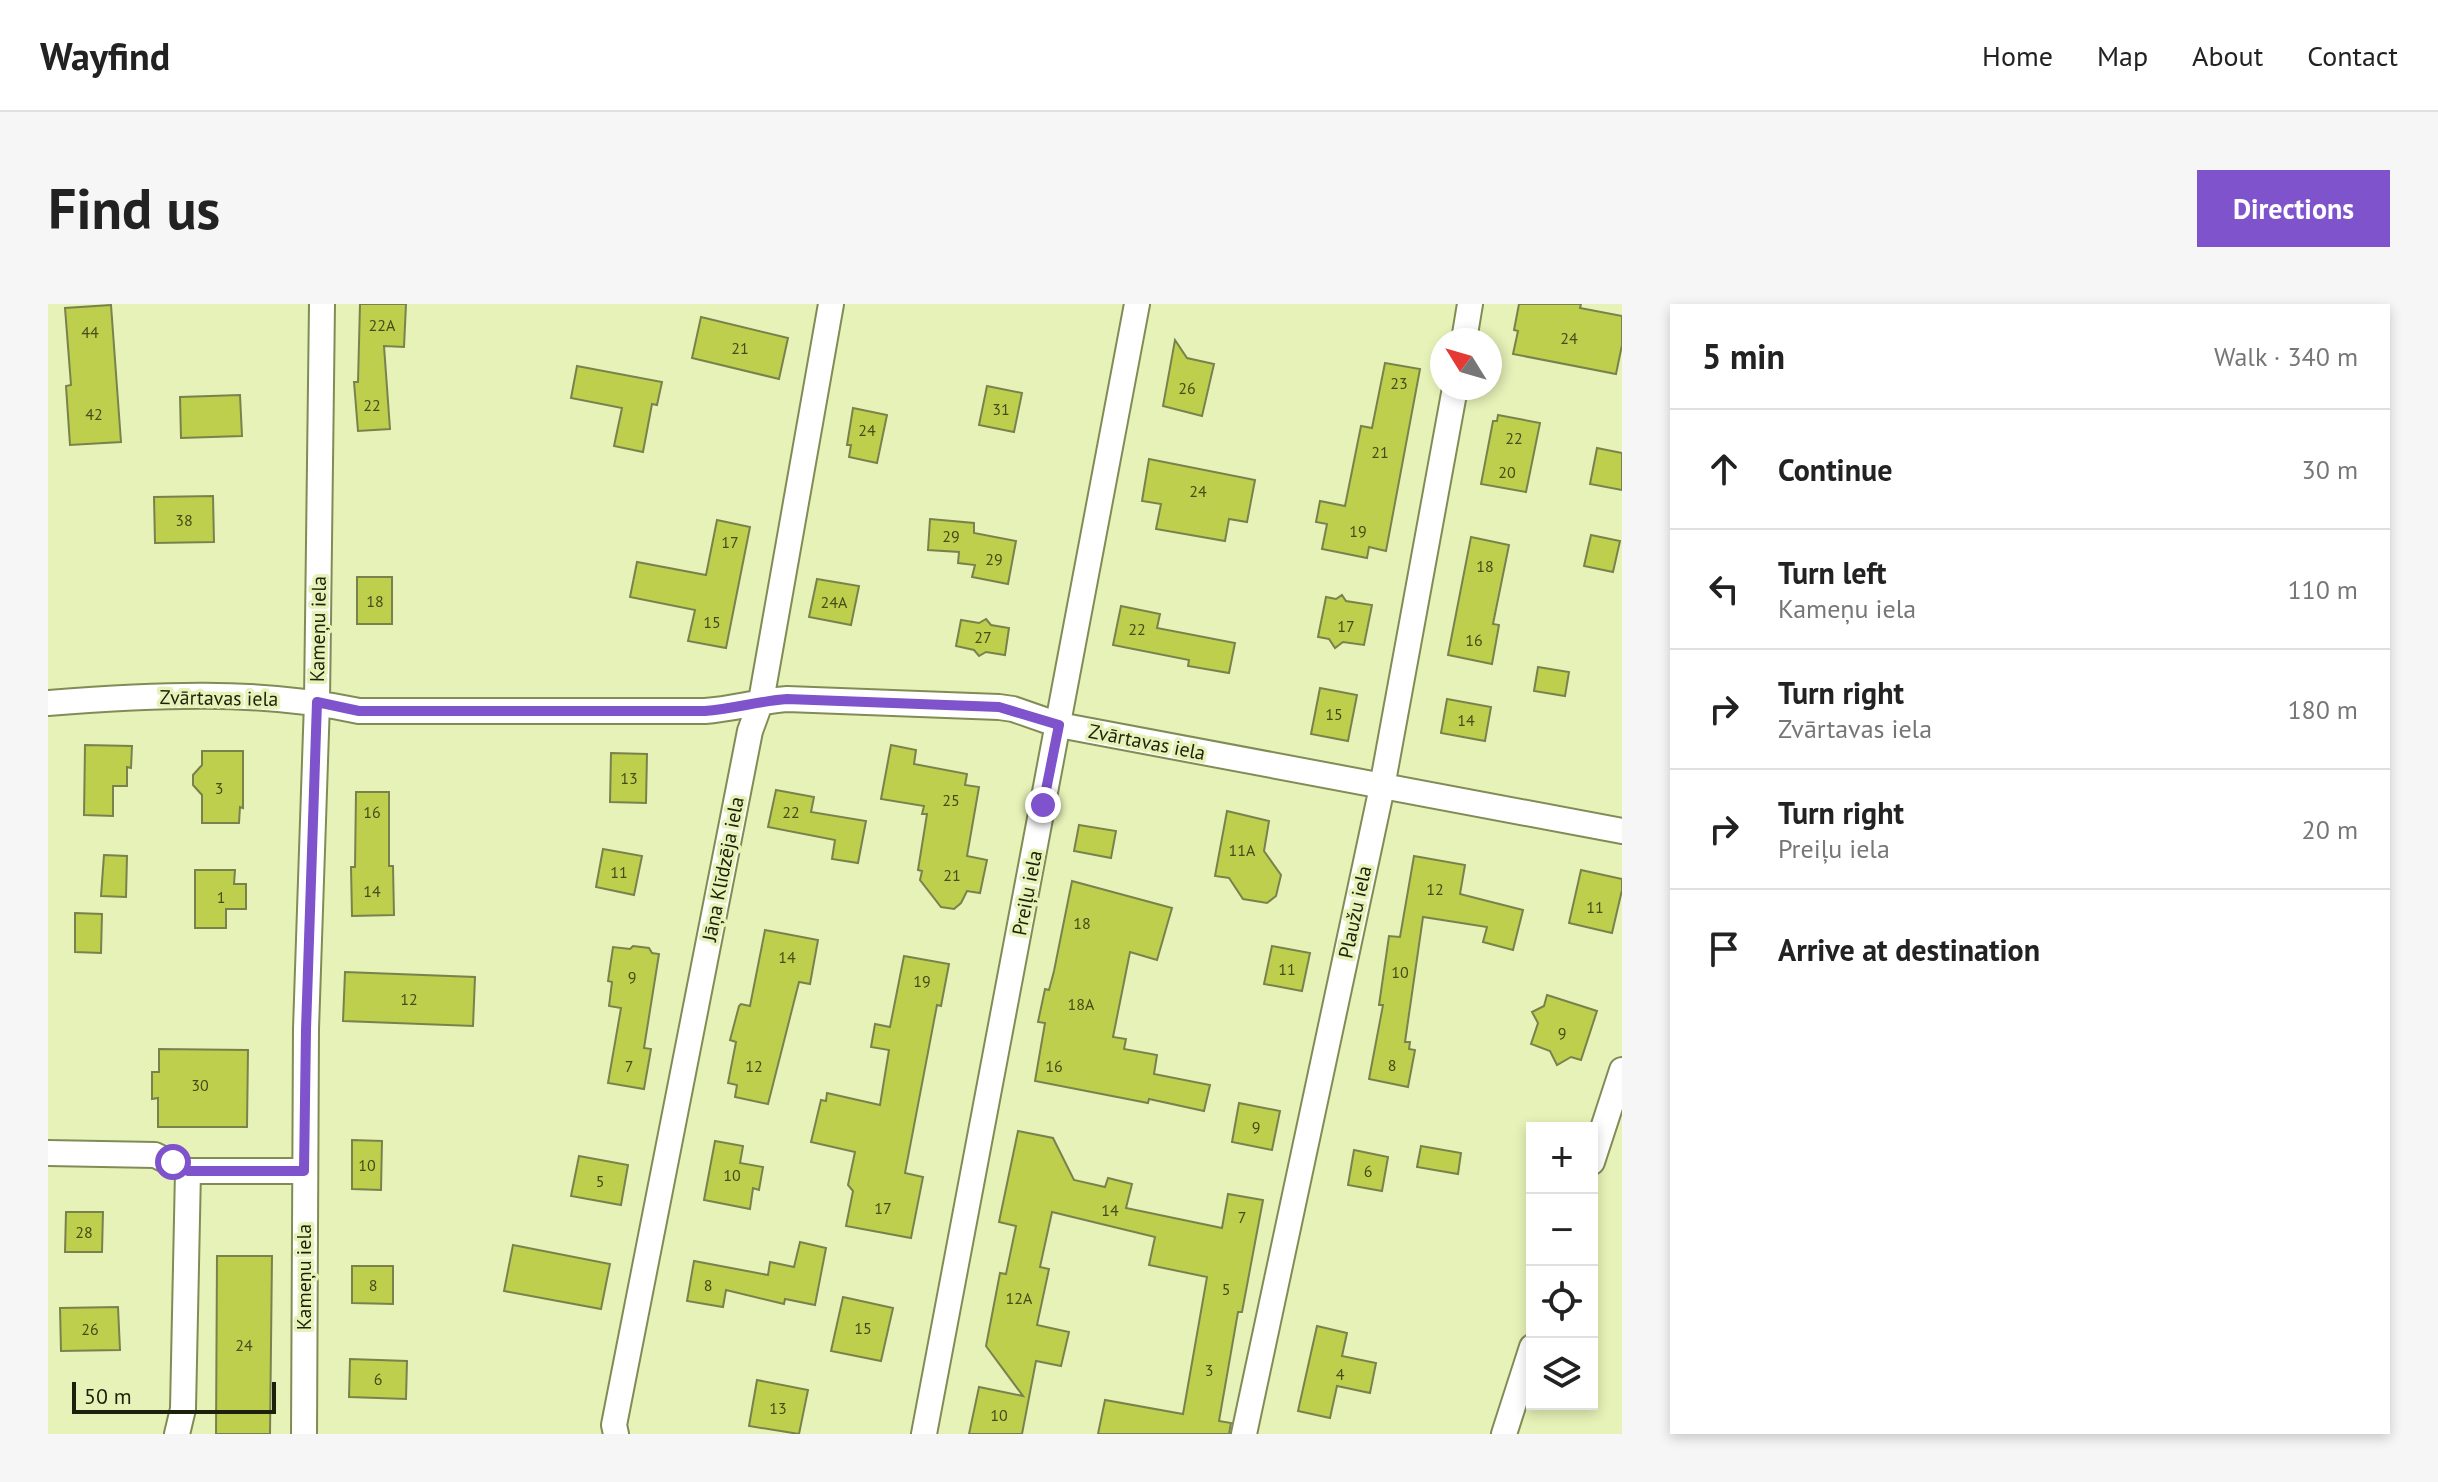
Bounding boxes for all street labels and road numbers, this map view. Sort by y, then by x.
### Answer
street label: Kameņu iela [304,576,332,682]
street label: Zvārtavas iela [160,684,278,712]
street label: Zvārtavas iela [1086,718,1208,766]
street label: Jāņa Klīdzēja iela [696,794,750,944]
street label: Preiļu iela [1006,848,1048,938]
street label: Plaužu iela [1333,863,1377,961]
street label: Kameņu iela [291,1224,317,1330]

